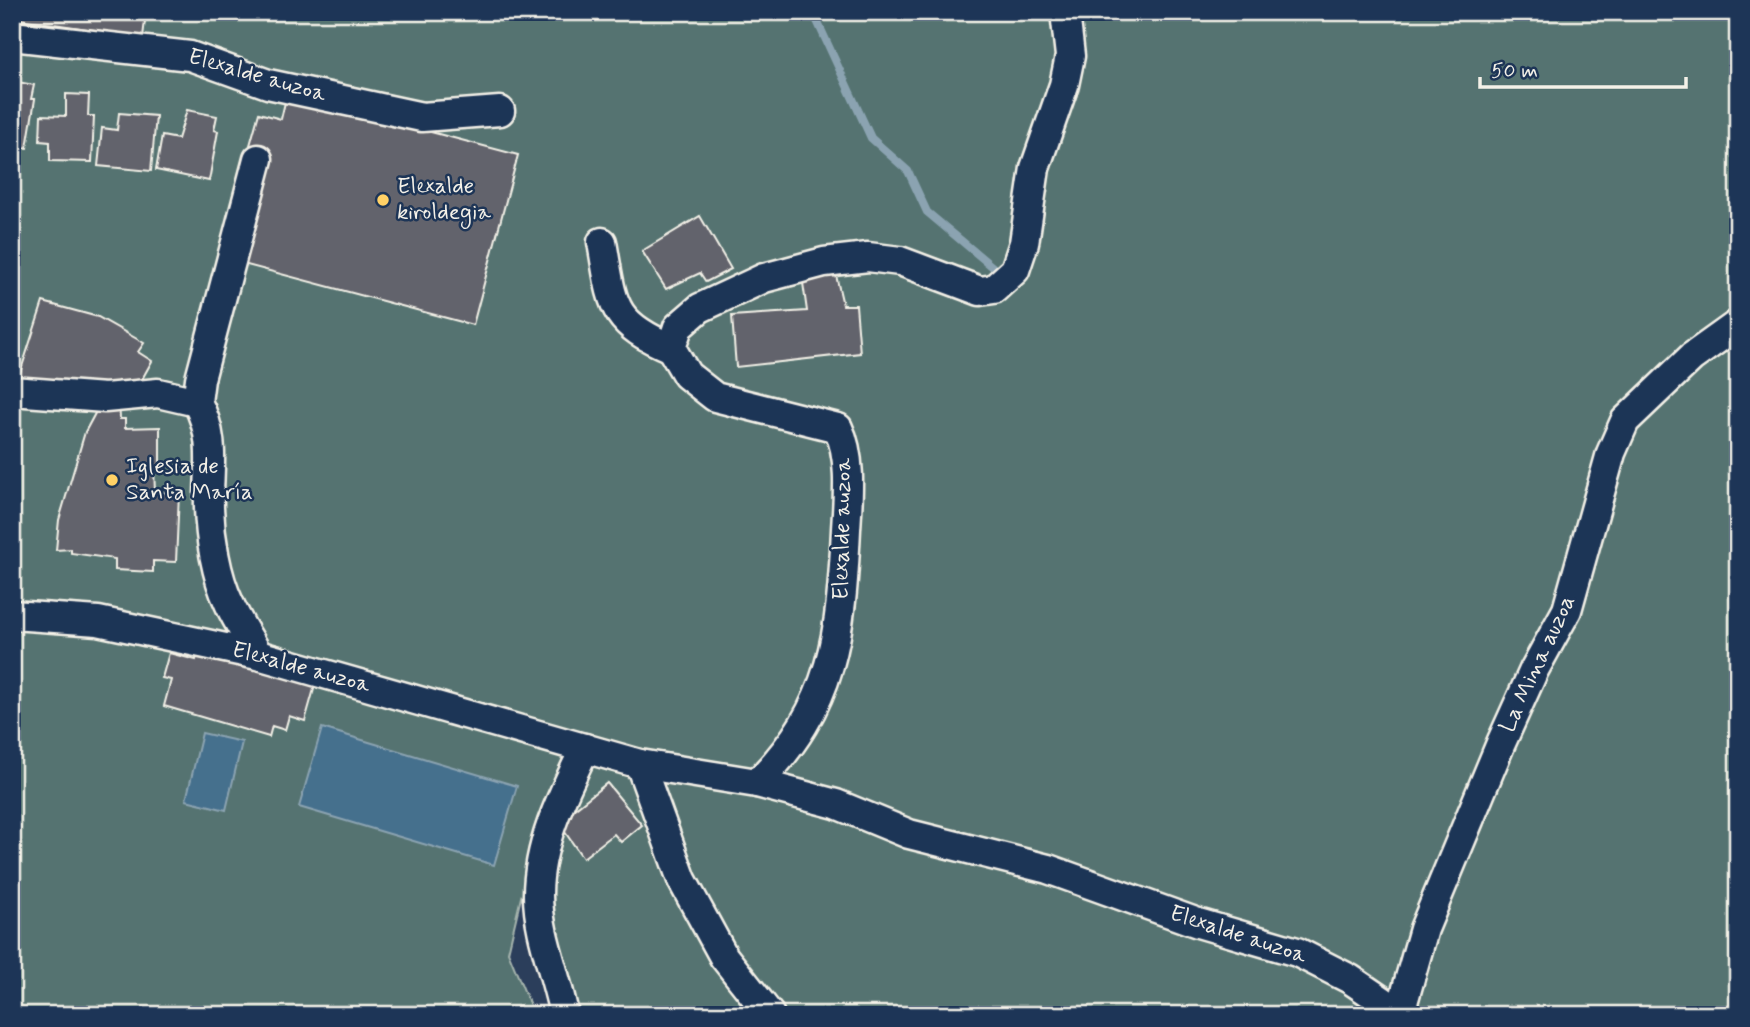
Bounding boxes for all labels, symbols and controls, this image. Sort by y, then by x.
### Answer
street label: Elexalde auzoa [185,42,330,110]
scale bar [1480,46,1687,90]
text: 50 m [1491,57,1538,85]
place label: Elexalde kiroldegia [397,172,491,230]
marker: Elexalde kiroldegia [375,192,391,208]
place label: Iglesia de Santa María [126,452,253,508]
street label: Elexalde auzoa [827,457,859,600]
marker: Iglesia de Santa María [104,472,120,488]
street label: La Mina auzoa [1493,590,1583,738]
street label: Elexalde auzoa [228,635,374,701]
street label: Elexalde auzoa [1166,899,1310,971]

